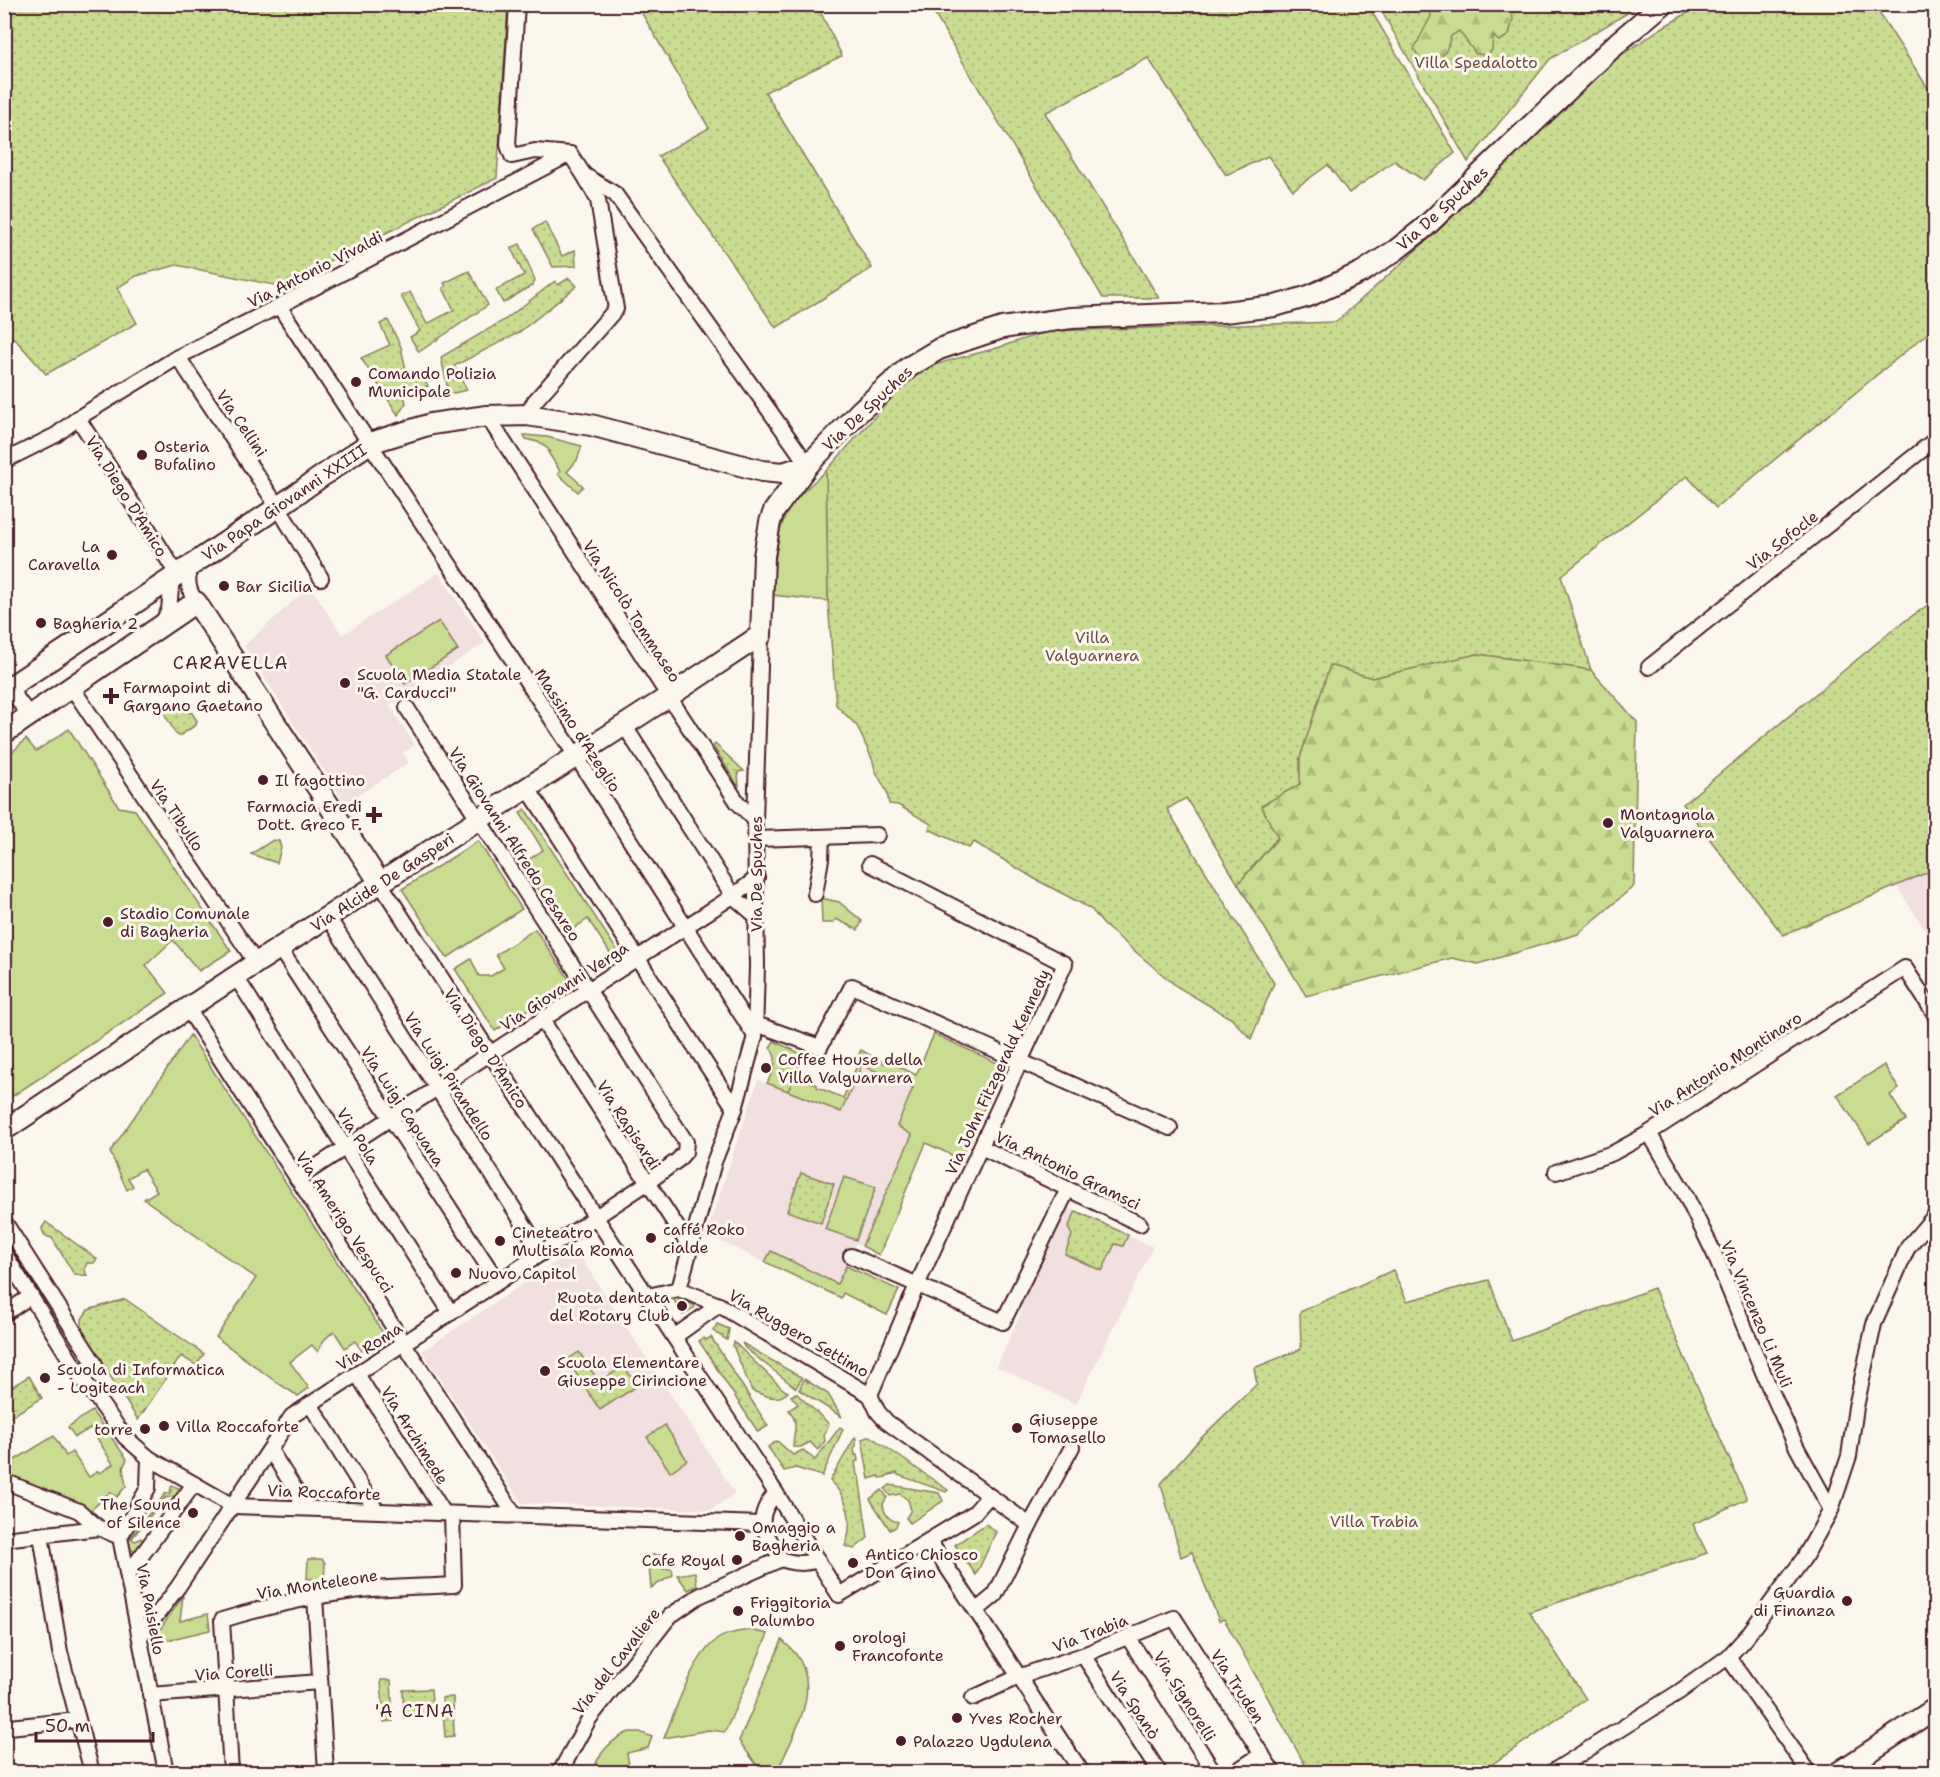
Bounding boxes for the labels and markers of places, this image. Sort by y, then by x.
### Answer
place label: Comando Polizia Municipale [368,363,496,402]
marker: Comando Polizia Municipale [349,375,363,389]
place label: Osteria Bufalino [154,436,216,475]
marker: Osteria Bufalino [135,448,149,462]
place label: La Caravella [28,536,100,575]
marker: La Caravella [105,548,119,562]
place label: Bar Sicilia [236,576,312,597]
marker: Bar Sicilia [217,579,231,593]
place label: Bagheria 2 [53,613,138,634]
marker: Bagheria 2 [34,616,48,630]
place label: Scuola Media Statale "G. Carducci" [357,664,521,703]
marker: Scuola Media Statale "G. Carducci" [338,676,352,690]
place label: Farmapoint di Gargano Gaetano [123,677,263,716]
marker: Farmapoint di Gargano Gaetano [104,689,118,703]
place label: Il fagottino [275,770,365,791]
marker: Il fagottino [256,773,270,787]
place label: Farmacia Eredi Dott. Greco F. [247,796,362,835]
place label: Montagnola Valguarnera [1620,804,1715,843]
marker: Farmacia Eredi Dott. Greco F. [367,808,381,822]
marker: Montagnola Valguarnera [1601,816,1615,830]
place label: Stadio Comunale di Bagheria [120,903,250,942]
marker: Stadio Comunale di Bagheria [101,915,115,929]
place label: Coffee House della Villa Valguarnera [778,1049,923,1088]
marker: Coffee House della Villa Valguarnera [759,1061,773,1075]
place label: caffé Roko cialde [663,1219,745,1258]
place label: Cineteatro Multisala Roma [512,1222,634,1261]
marker: caffé Roko cialde [644,1231,658,1245]
marker: Cineteatro Multisala Roma [493,1234,507,1248]
place label: Nuovo Capitol [468,1263,576,1284]
marker: Nuovo Capitol [449,1266,463,1280]
place label: Ruota dentata del Rotary Club [550,1287,670,1326]
marker: Ruota dentata del Rotary Club [675,1299,689,1313]
place label: Scuola Elementare Giuseppe Cirincione [557,1352,707,1391]
place label: Scuola di Informatica - Logiteach [57,1359,224,1398]
marker: Scuola Elementare Giuseppe Cirincione [538,1364,552,1378]
marker: Scuola di Informatica - Logiteach [38,1371,52,1385]
place label: Giuseppe Tomasello [1029,1409,1106,1448]
place label: Villa Roccaforte [176,1416,299,1437]
place label: torre [94,1419,133,1440]
marker: Villa Roccaforte [157,1419,171,1433]
marker: Giuseppe Tomasello [1010,1421,1024,1435]
marker: torre [138,1422,152,1436]
place label: The Sound of Silence [100,1494,181,1533]
marker: The Sound of Silence [186,1506,200,1520]
place label: Omaggio a Bagheria [752,1517,836,1556]
marker: Omaggio a Bagheria [733,1529,747,1543]
place label: Antico Chiosco Don Gino [865,1544,978,1583]
place label: Cafe Royal [642,1550,725,1571]
marker: Cafe Royal [730,1553,744,1567]
marker: Antico Chiosco Don Gino [846,1556,860,1570]
place label: Guardia di Finanza [1753,1582,1835,1621]
place label: Friggitoria Palumbo [750,1592,831,1631]
marker: Guardia di Finanza [1840,1594,1854,1608]
marker: Friggitoria Palumbo [731,1604,745,1618]
place label: orologi Francofonte [852,1627,944,1666]
marker: orologi Francofonte [833,1639,847,1653]
place label: Yves Rocher [969,1708,1063,1729]
marker: Yves Rocher [950,1711,964,1725]
place label: Palazzo Ugdulena [913,1731,1052,1752]
marker: Palazzo Ugdulena [894,1734,908,1748]

